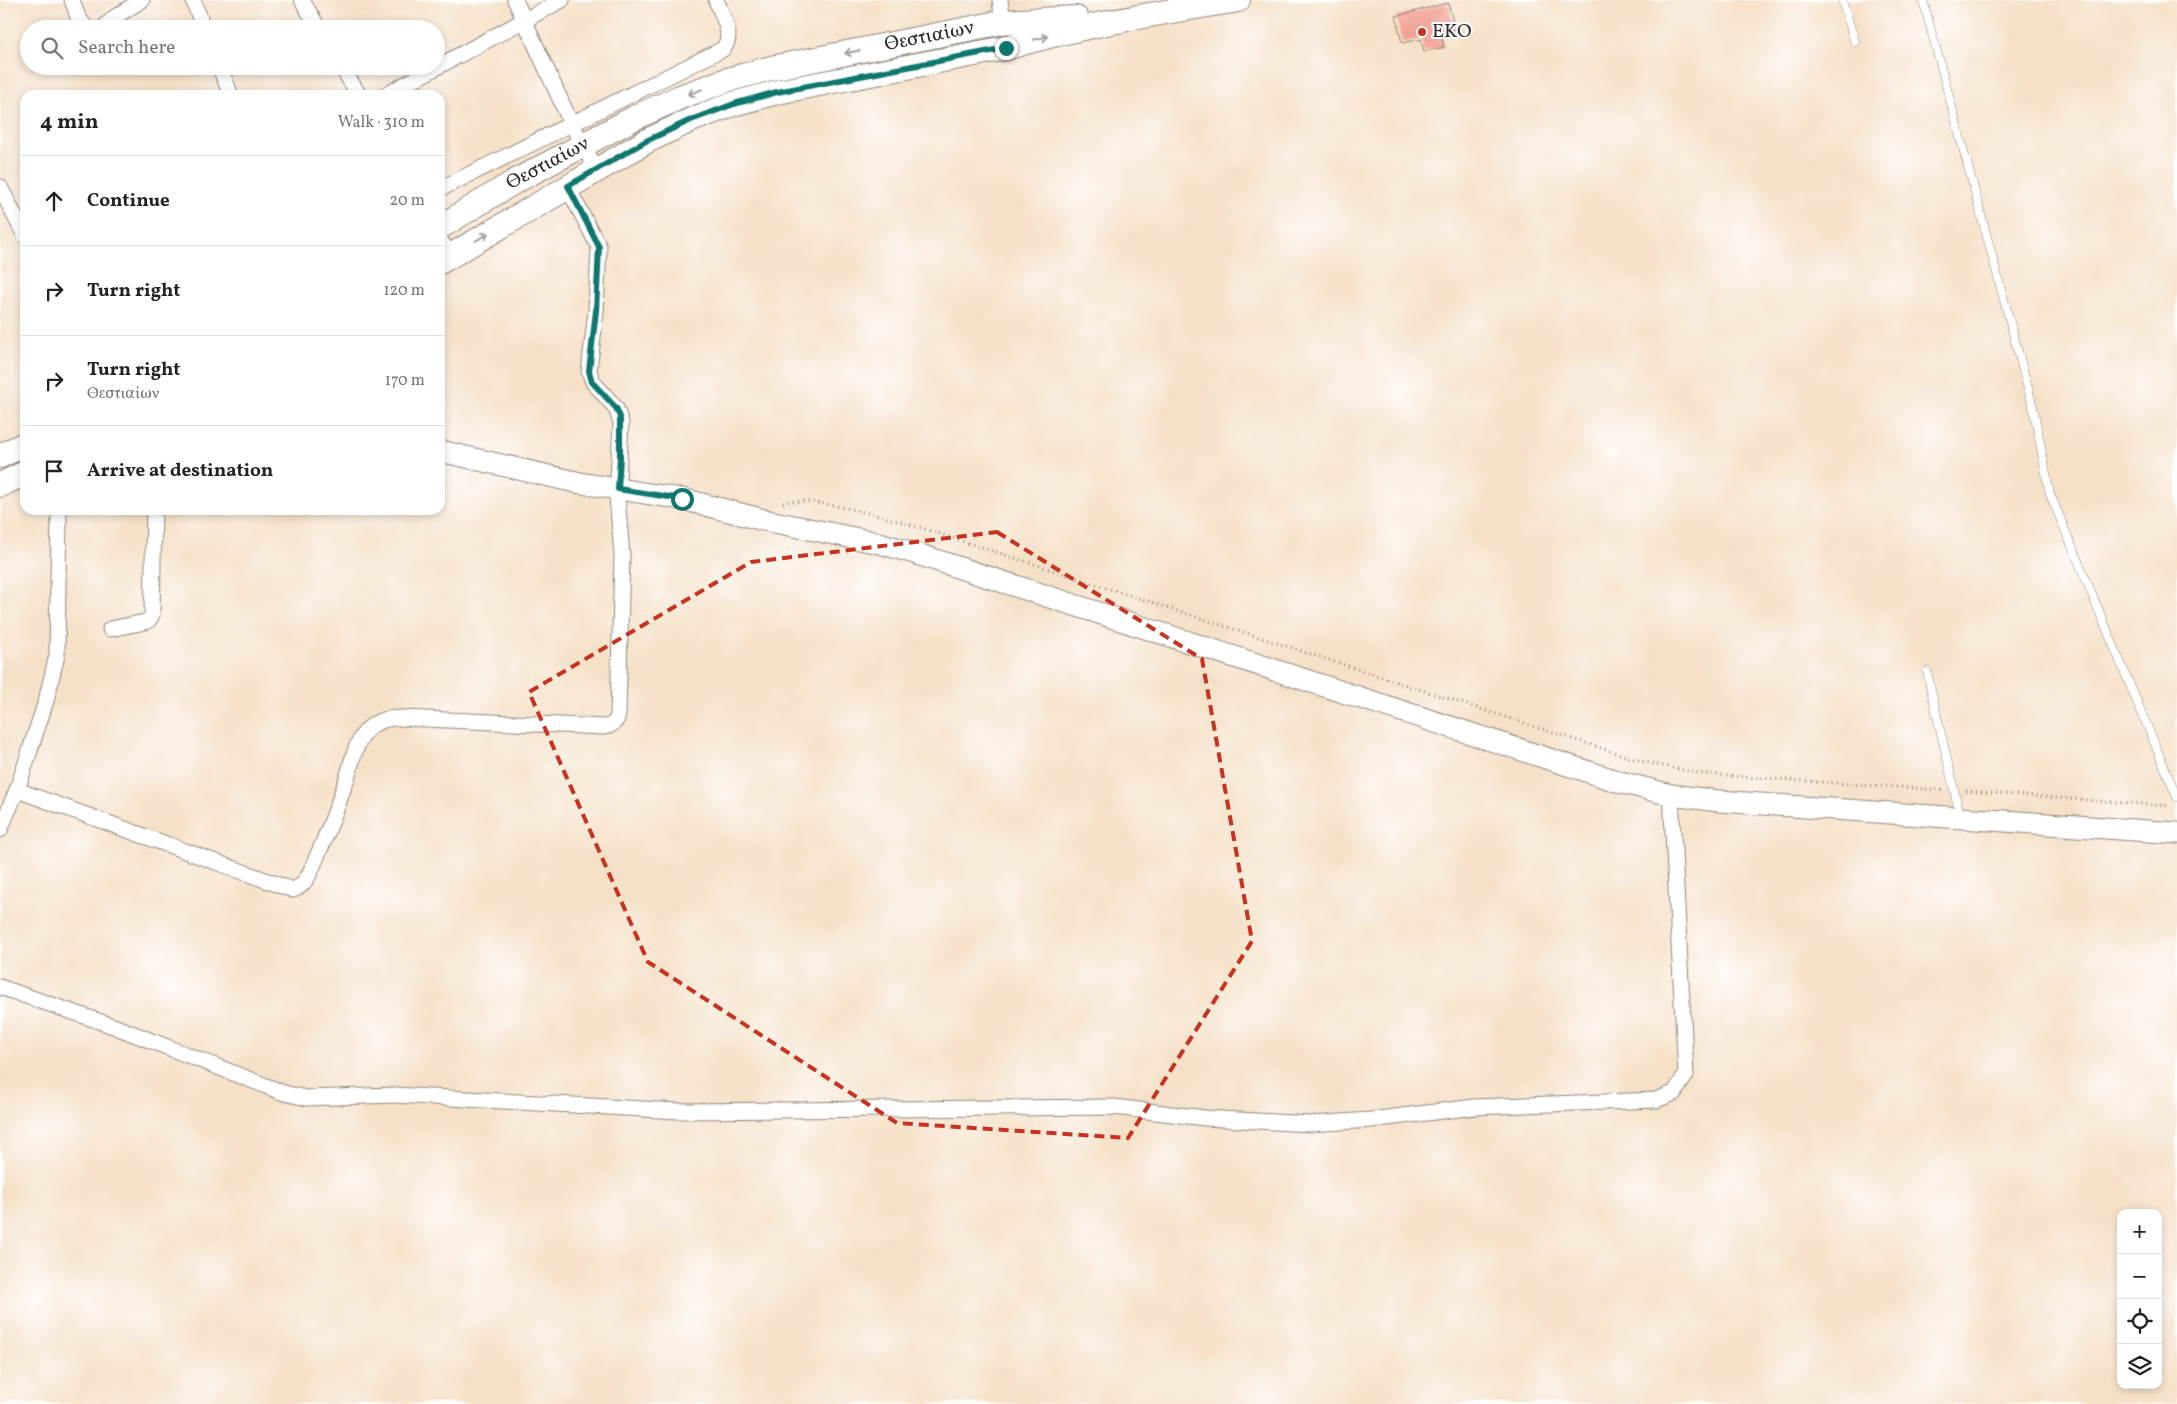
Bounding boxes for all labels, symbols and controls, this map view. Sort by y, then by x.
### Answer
street label: Θεστιαίων [882,14,977,59]
place label: EKO [1432,18,1472,46]
search box [20,20,445,75]
marker: EKO [1416,26,1428,38]
one-way arrow [1032,33,1048,42]
icon: search [38,34,66,62]
text: Search here [78,35,175,61]
route end [995,37,1018,60]
one-way arrow [845,47,861,57]
one-way arrow [688,88,703,97]
text: 4 min [40,108,99,137]
text: Walk · 310 m [338,112,425,134]
street label: Θεστιαίων [501,130,595,198]
icon: ahead [40,187,68,215]
text: Continue [87,188,170,214]
text: 20 m [390,190,425,212]
one-way arrow [474,232,488,242]
icon: right [40,277,68,305]
text: Turn right [87,278,180,304]
text: 120 m [383,280,425,302]
text: Turn right [87,357,180,383]
icon: right [40,367,68,395]
text: 170 m [385,370,425,392]
text: Θεστιαίων [87,383,159,405]
icon: arrive [40,457,68,485]
text: Arrive at destination [87,458,273,484]
route start [671,488,694,511]
map controls [2117,1209,2162,1389]
button: + [2117,1209,2162,1254]
button: − [2117,1254,2162,1299]
button: locate [2117,1299,2162,1344]
button: layers [2117,1344,2162,1389]

